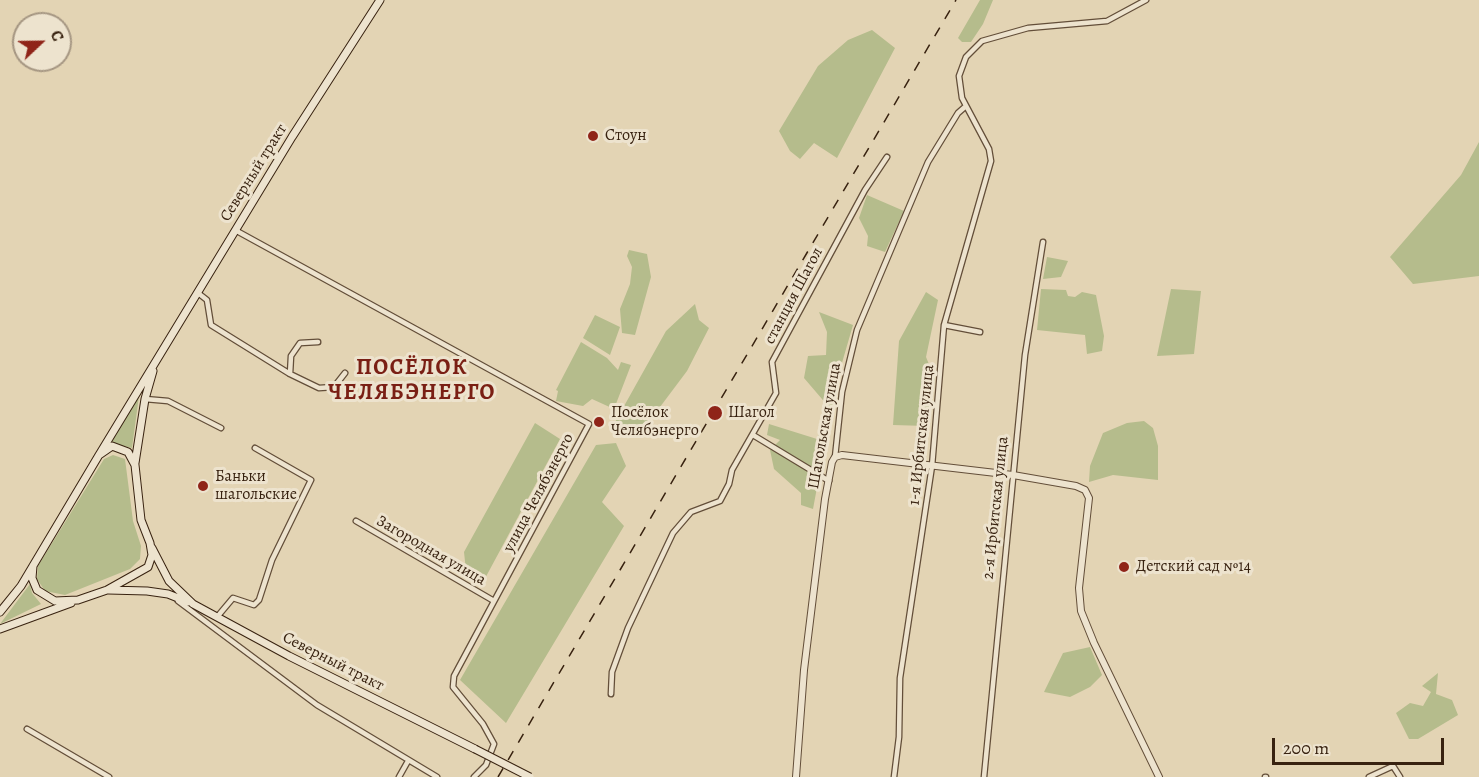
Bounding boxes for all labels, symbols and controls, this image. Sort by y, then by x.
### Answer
north arrow [12,12,72,72]
text: С [45,27,69,45]
street label: Северный тракт [216,121,292,225]
place label: Стоун [605,126,647,146]
marker: Стоун [586,129,600,143]
street label: станция Шагол [760,244,828,348]
district label: ПОСЁЛОК ЧЕЛЯБЭНЕРГО [328,356,496,408]
street label: Шагольская улица [804,361,846,491]
street label: 1-я Ирбитская улица [905,364,939,506]
place label: Посёлок Челябэнерго [611,403,699,441]
place label: Шагол [728,403,775,423]
marker: Шагол [706,404,724,422]
marker: Посёлок Челябэнерго [592,415,606,429]
street label: улица Челябэнерго [500,430,578,556]
street label: 2-я Ирбитская улица [979,436,1013,580]
place label: Баньки шагольские [215,467,297,505]
marker: Баньки шагольские [196,479,210,493]
street label: Загородная улица [373,512,489,590]
place label: Детский сад №14 [1136,557,1251,577]
marker: Детский сад №14 [1117,560,1131,574]
street label: Северный тракт [279,628,387,696]
scale bar [1275,726,1448,764]
text: 200 m [1283,736,1329,760]

